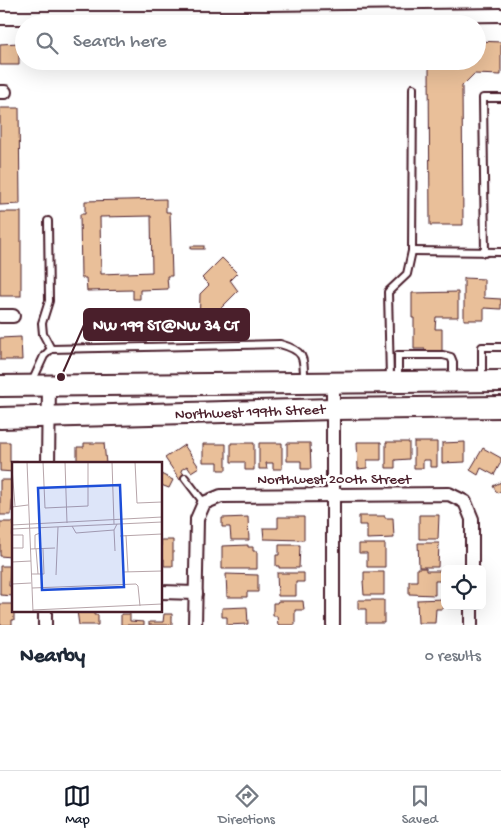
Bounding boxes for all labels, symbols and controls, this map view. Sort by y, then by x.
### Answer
search box [15,15,486,70]
icon: search [33,29,61,57]
text: Search here [73,31,167,54]
callout: NW 199 ST@NW 34 CT [84,309,249,340]
text: NW 199 ST@NW 34 CT [93,318,241,337]
street label: Northwest 199th Street [175,401,327,425]
inset map [12,462,162,612]
street label: Northwest 200th Street [257,471,413,489]
map controls [441,565,486,610]
button: locate [441,565,486,610]
text: Nearby [20,645,85,670]
text: 0 results [425,648,481,667]
tab: Map [63,782,91,829]
tab: Directions [218,782,275,829]
tab: Saved [402,782,438,829]

